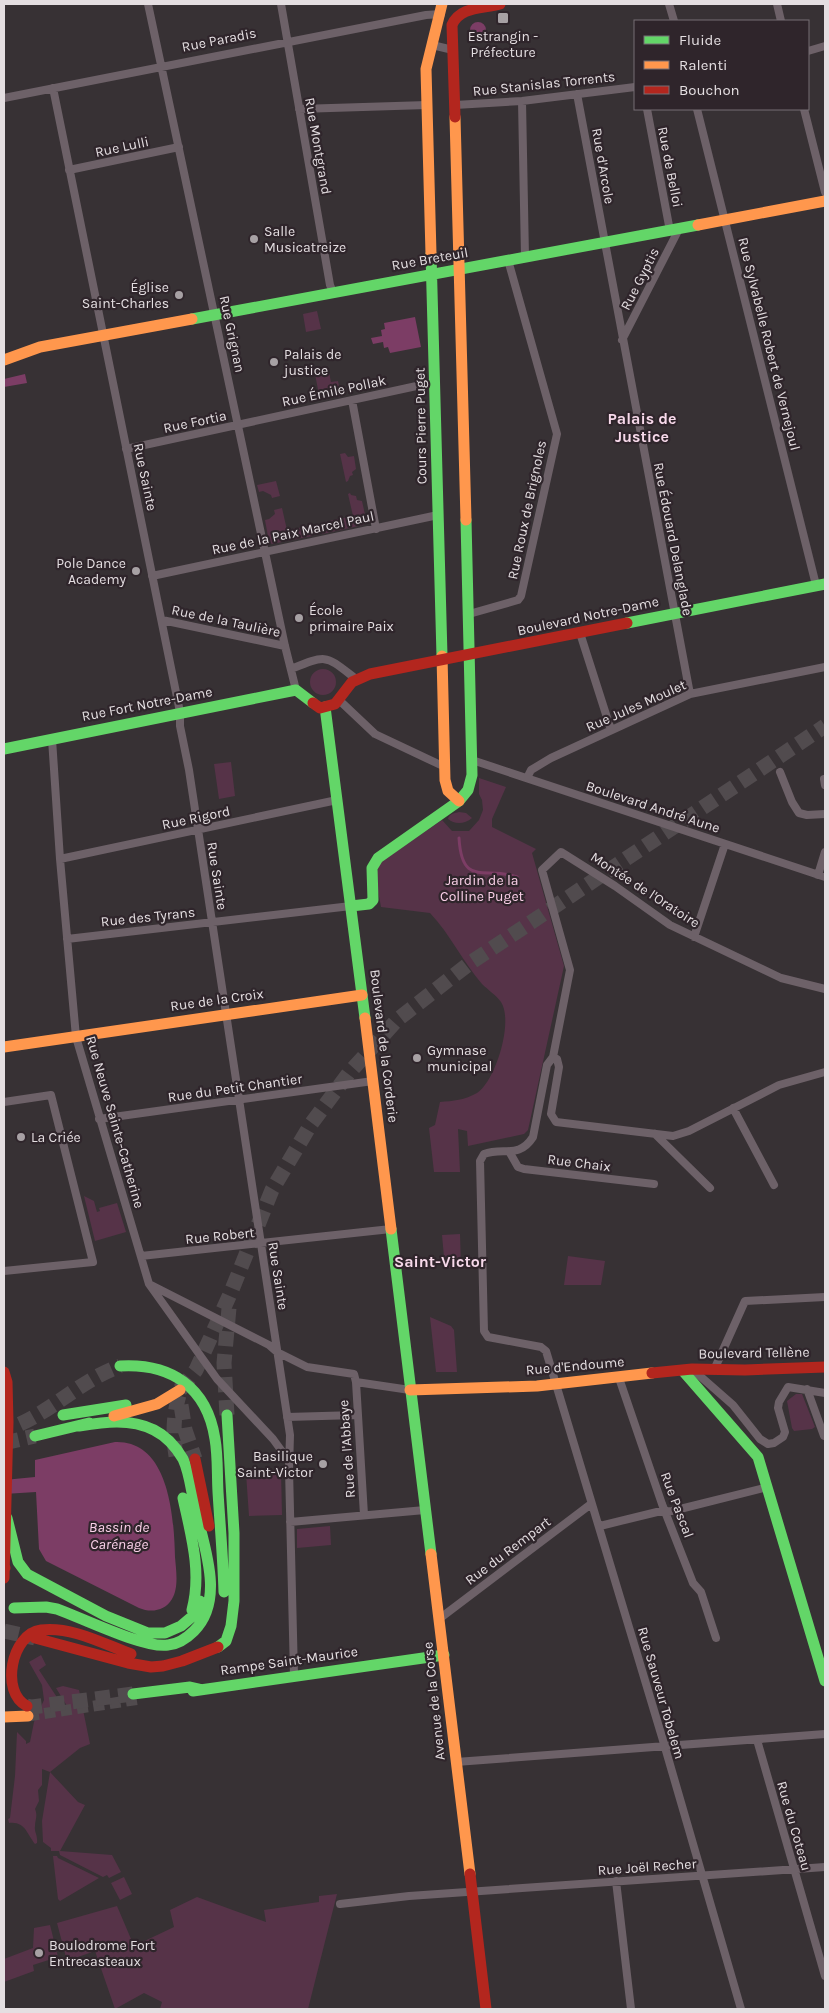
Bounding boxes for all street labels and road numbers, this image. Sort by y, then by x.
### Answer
street label: Rue Paradis [180,24,258,56]
street label: Rue Stanislas Torrents [472,68,616,100]
street label: Rue Montgrand [301,96,335,196]
street label: Rue de Belloi [654,125,686,209]
street label: Rue d'Arcole [588,127,618,205]
street label: Rue Lulli [94,133,150,161]
street label: Rue Sylvabelle Robert de Vernejoul [734,236,804,452]
street label: Rue Breteuil [390,244,470,274]
street label: Rue Gyptis [617,245,663,313]
street label: Rue Grignan [216,294,248,374]
street label: Cours Pierre Puget [411,367,431,485]
street label: Rue Émile Pollak [280,371,388,410]
street label: Rue Fortia [162,407,228,437]
street label: Rue Roux de Brignoles [504,439,550,581]
street label: Rue Sainte [130,442,160,512]
street label: Rue Édouard Delanglade [650,461,697,617]
street label: Rue de la Paix Marcel Paul [210,507,376,559]
street label: Boulevard Notre-Dame [516,593,660,639]
street label: Rue de la Taulière [170,601,282,641]
street label: Rue Jules Moulet [583,676,689,736]
street label: Rue Fort Notre-Dame [80,683,214,725]
street label: Boulevard André Aune [584,777,722,837]
street label: Rue Rigord [160,802,232,834]
street label: Rue Sainte [203,841,231,911]
street label: Montée de l'Oratoire [587,848,703,932]
street label: Rue des Tyrans [100,904,196,930]
street label: Boulevard de la Corderie [366,968,402,1124]
street label: Rue de la Croix [169,985,265,1015]
street label: Rue Neuve Sainte-Catherine [82,1034,148,1210]
street label: Rue du Petit Chantier [167,1070,304,1106]
street label: Rue Chaix [546,1151,612,1175]
street label: Rue Robert [184,1224,256,1248]
street label: Rue Sainte [264,1241,292,1311]
street label: Boulevard Tellène [698,1344,810,1362]
street label: Rue d'Endoume [525,1353,625,1379]
street label: Rue de l'Abbaye [335,1399,359,1499]
street label: Rue Pascal [657,1470,697,1540]
street label: Rue du Rempart [462,1513,554,1589]
street label: Rue Sauveur Tobelem [634,1625,688,1761]
street label: Avenue de la Corse [419,1641,449,1761]
street label: Rampe Saint-Maurice [219,1643,359,1679]
street label: Rue du Coteau [773,1779,815,1873]
street label: Rue Joël Recher [597,1855,698,1879]

